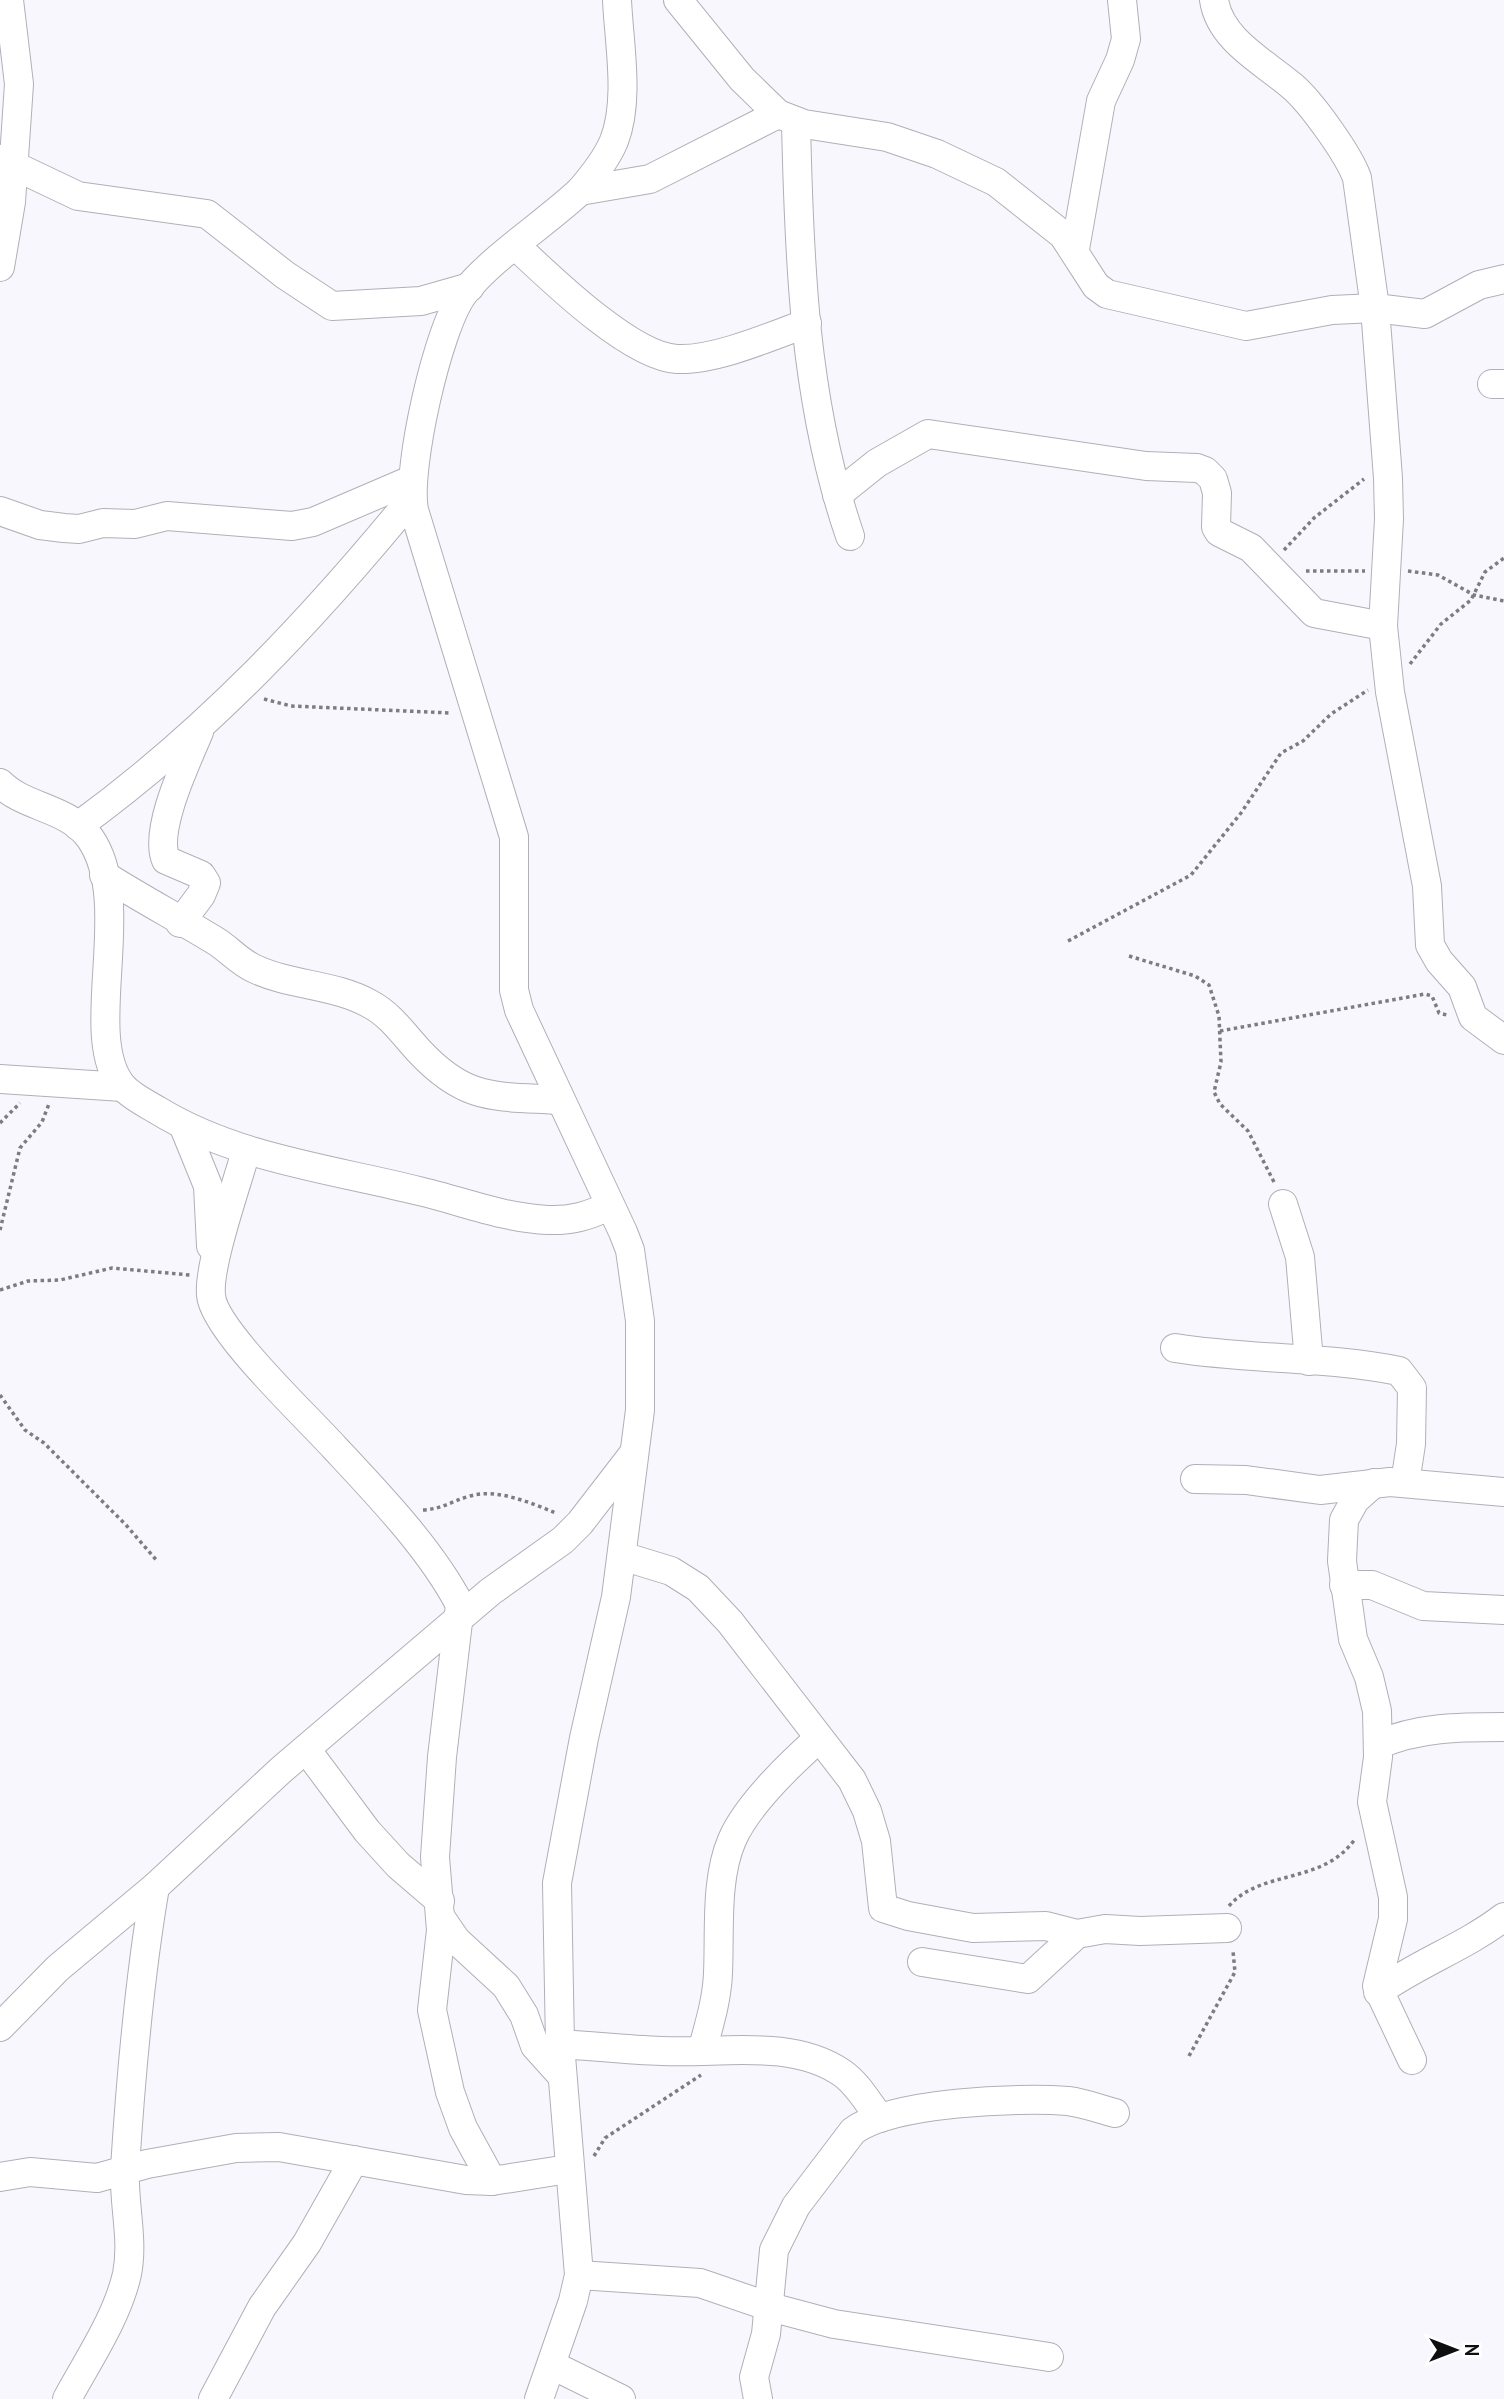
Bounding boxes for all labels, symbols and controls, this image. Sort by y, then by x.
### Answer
north arrow [1420,2315,1490,2385]
text: N [1460,2344,1484,2356]

